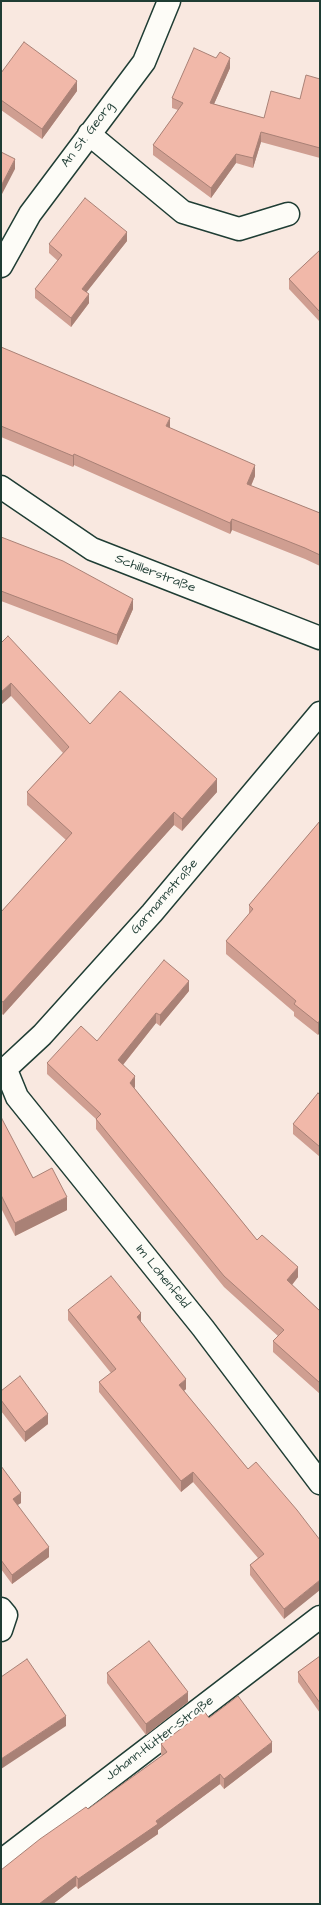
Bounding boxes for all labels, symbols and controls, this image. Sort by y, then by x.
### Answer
street label: An St. Georg [58,99,118,171]
street label: Schillerstraße [112,551,198,597]
street label: Garmannstraße [128,856,202,938]
street label: Im Lohenfeld [132,1242,192,1312]
street label: Johann-Hütter-Straße [103,1693,217,1785]

